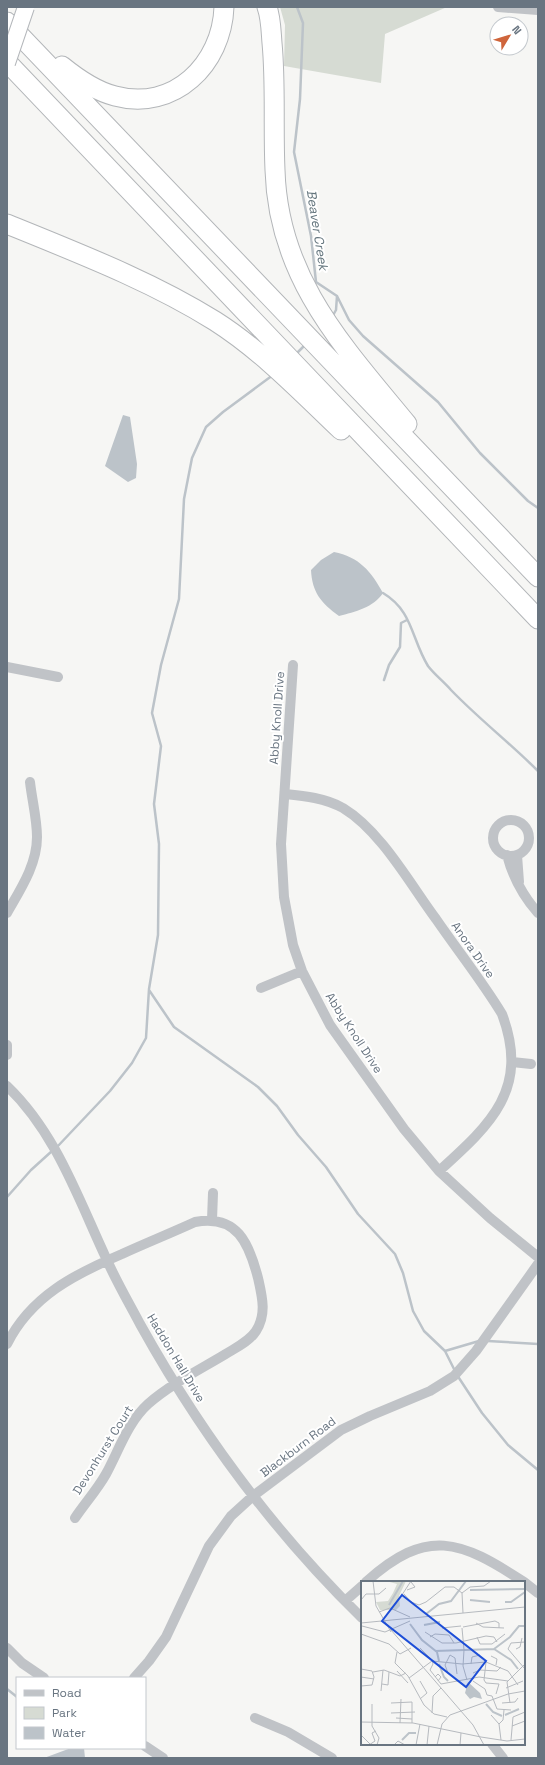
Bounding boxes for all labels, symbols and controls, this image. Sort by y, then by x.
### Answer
north arrow [489,16,529,56]
text: N [509,23,525,37]
water label: Beaver Creek [303,189,333,274]
street label: Abby Knoll Drive [266,671,288,765]
street label: Anora Drive [448,919,498,981]
street label: Abby Knoll Drive [322,990,386,1076]
street label: Haddon Hall Drive [143,1311,209,1405]
street label: Devonhurst Court [69,1402,137,1498]
street label: Blackburn Road [257,1413,339,1481]
inset map [361,1581,525,1745]
legend [16,1677,146,1749]
text: Road [52,1685,81,1701]
text: Park [52,1705,77,1721]
text: Water [52,1725,86,1741]

